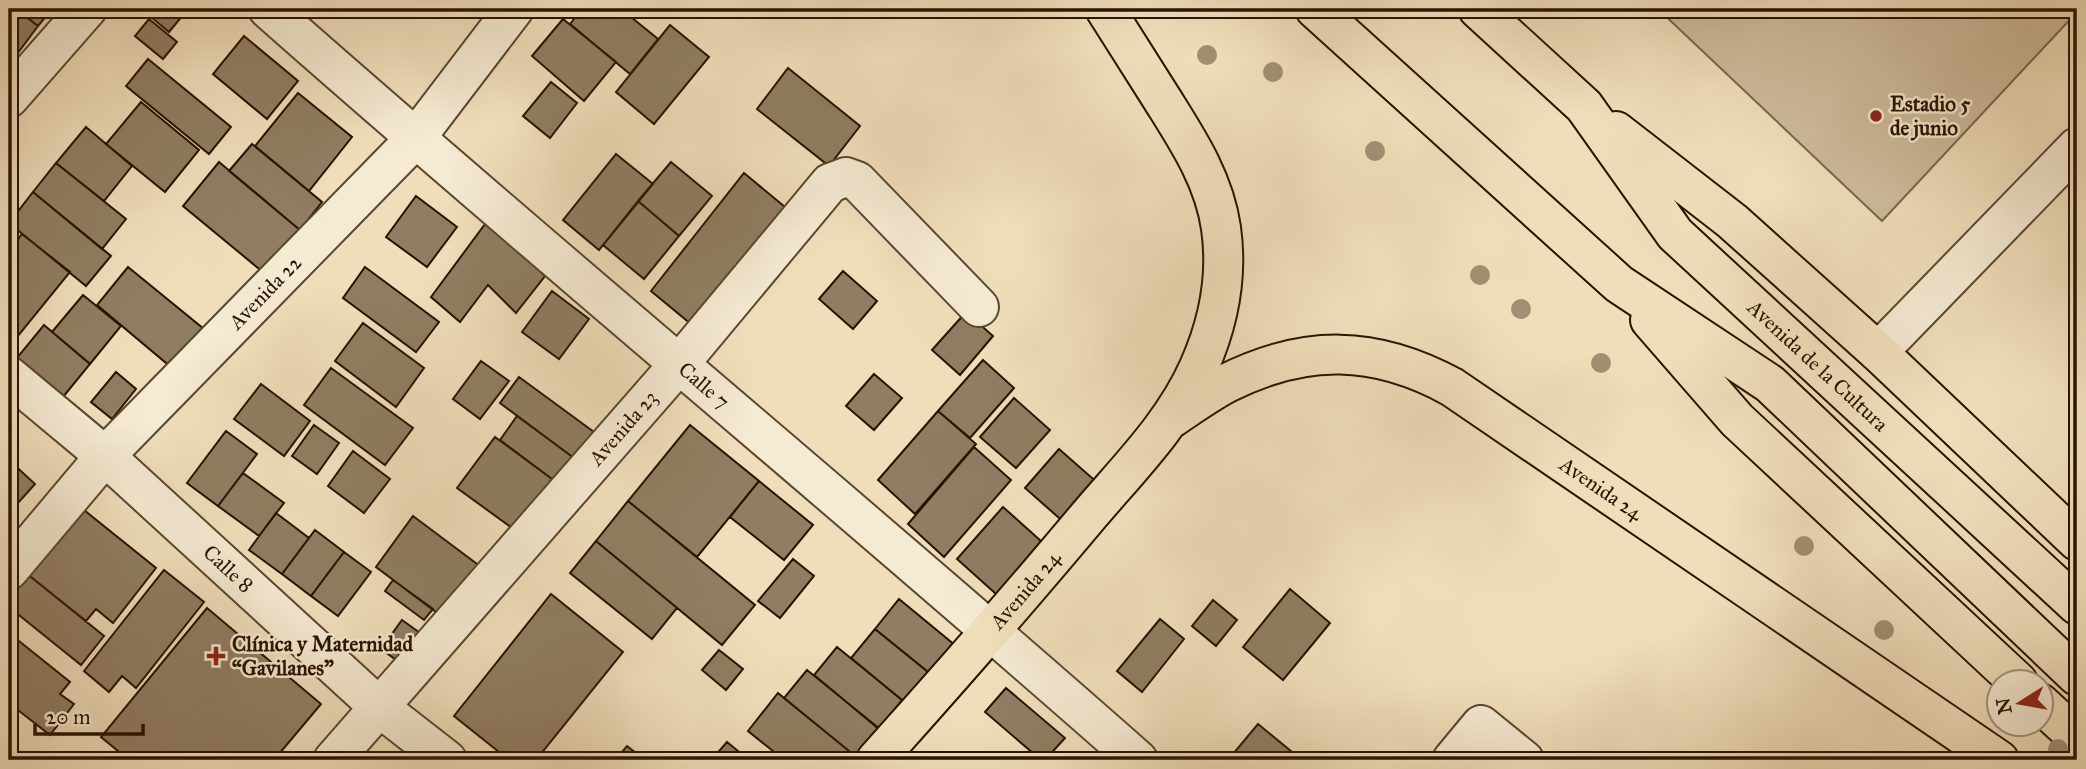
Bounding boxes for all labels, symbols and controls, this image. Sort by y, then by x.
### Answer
place label: Estadio 5 de junio [1890,91,1970,141]
marker: Estadio 5 de junio [1868,108,1884,124]
street label: Avenida 22 [222,249,308,336]
street label: Avenida de la Cultura [1741,294,1894,437]
street label: Calle 7 [673,356,735,414]
street label: Avenida 23 [583,385,663,472]
street label: Avenida 24 [1554,451,1649,527]
street label: Calle 8 [198,539,259,598]
street label: Avenida 24 [984,545,1067,635]
place label: Clínica y Maternidad “Gavilanes” [232,631,413,681]
marker: Clínica y Maternidad “Gavilanes” [206,646,226,666]
north arrow [1984,668,2054,738]
scale bar [35,692,144,736]
text: N [1991,696,2017,716]
text: 20 m [46,704,91,730]

